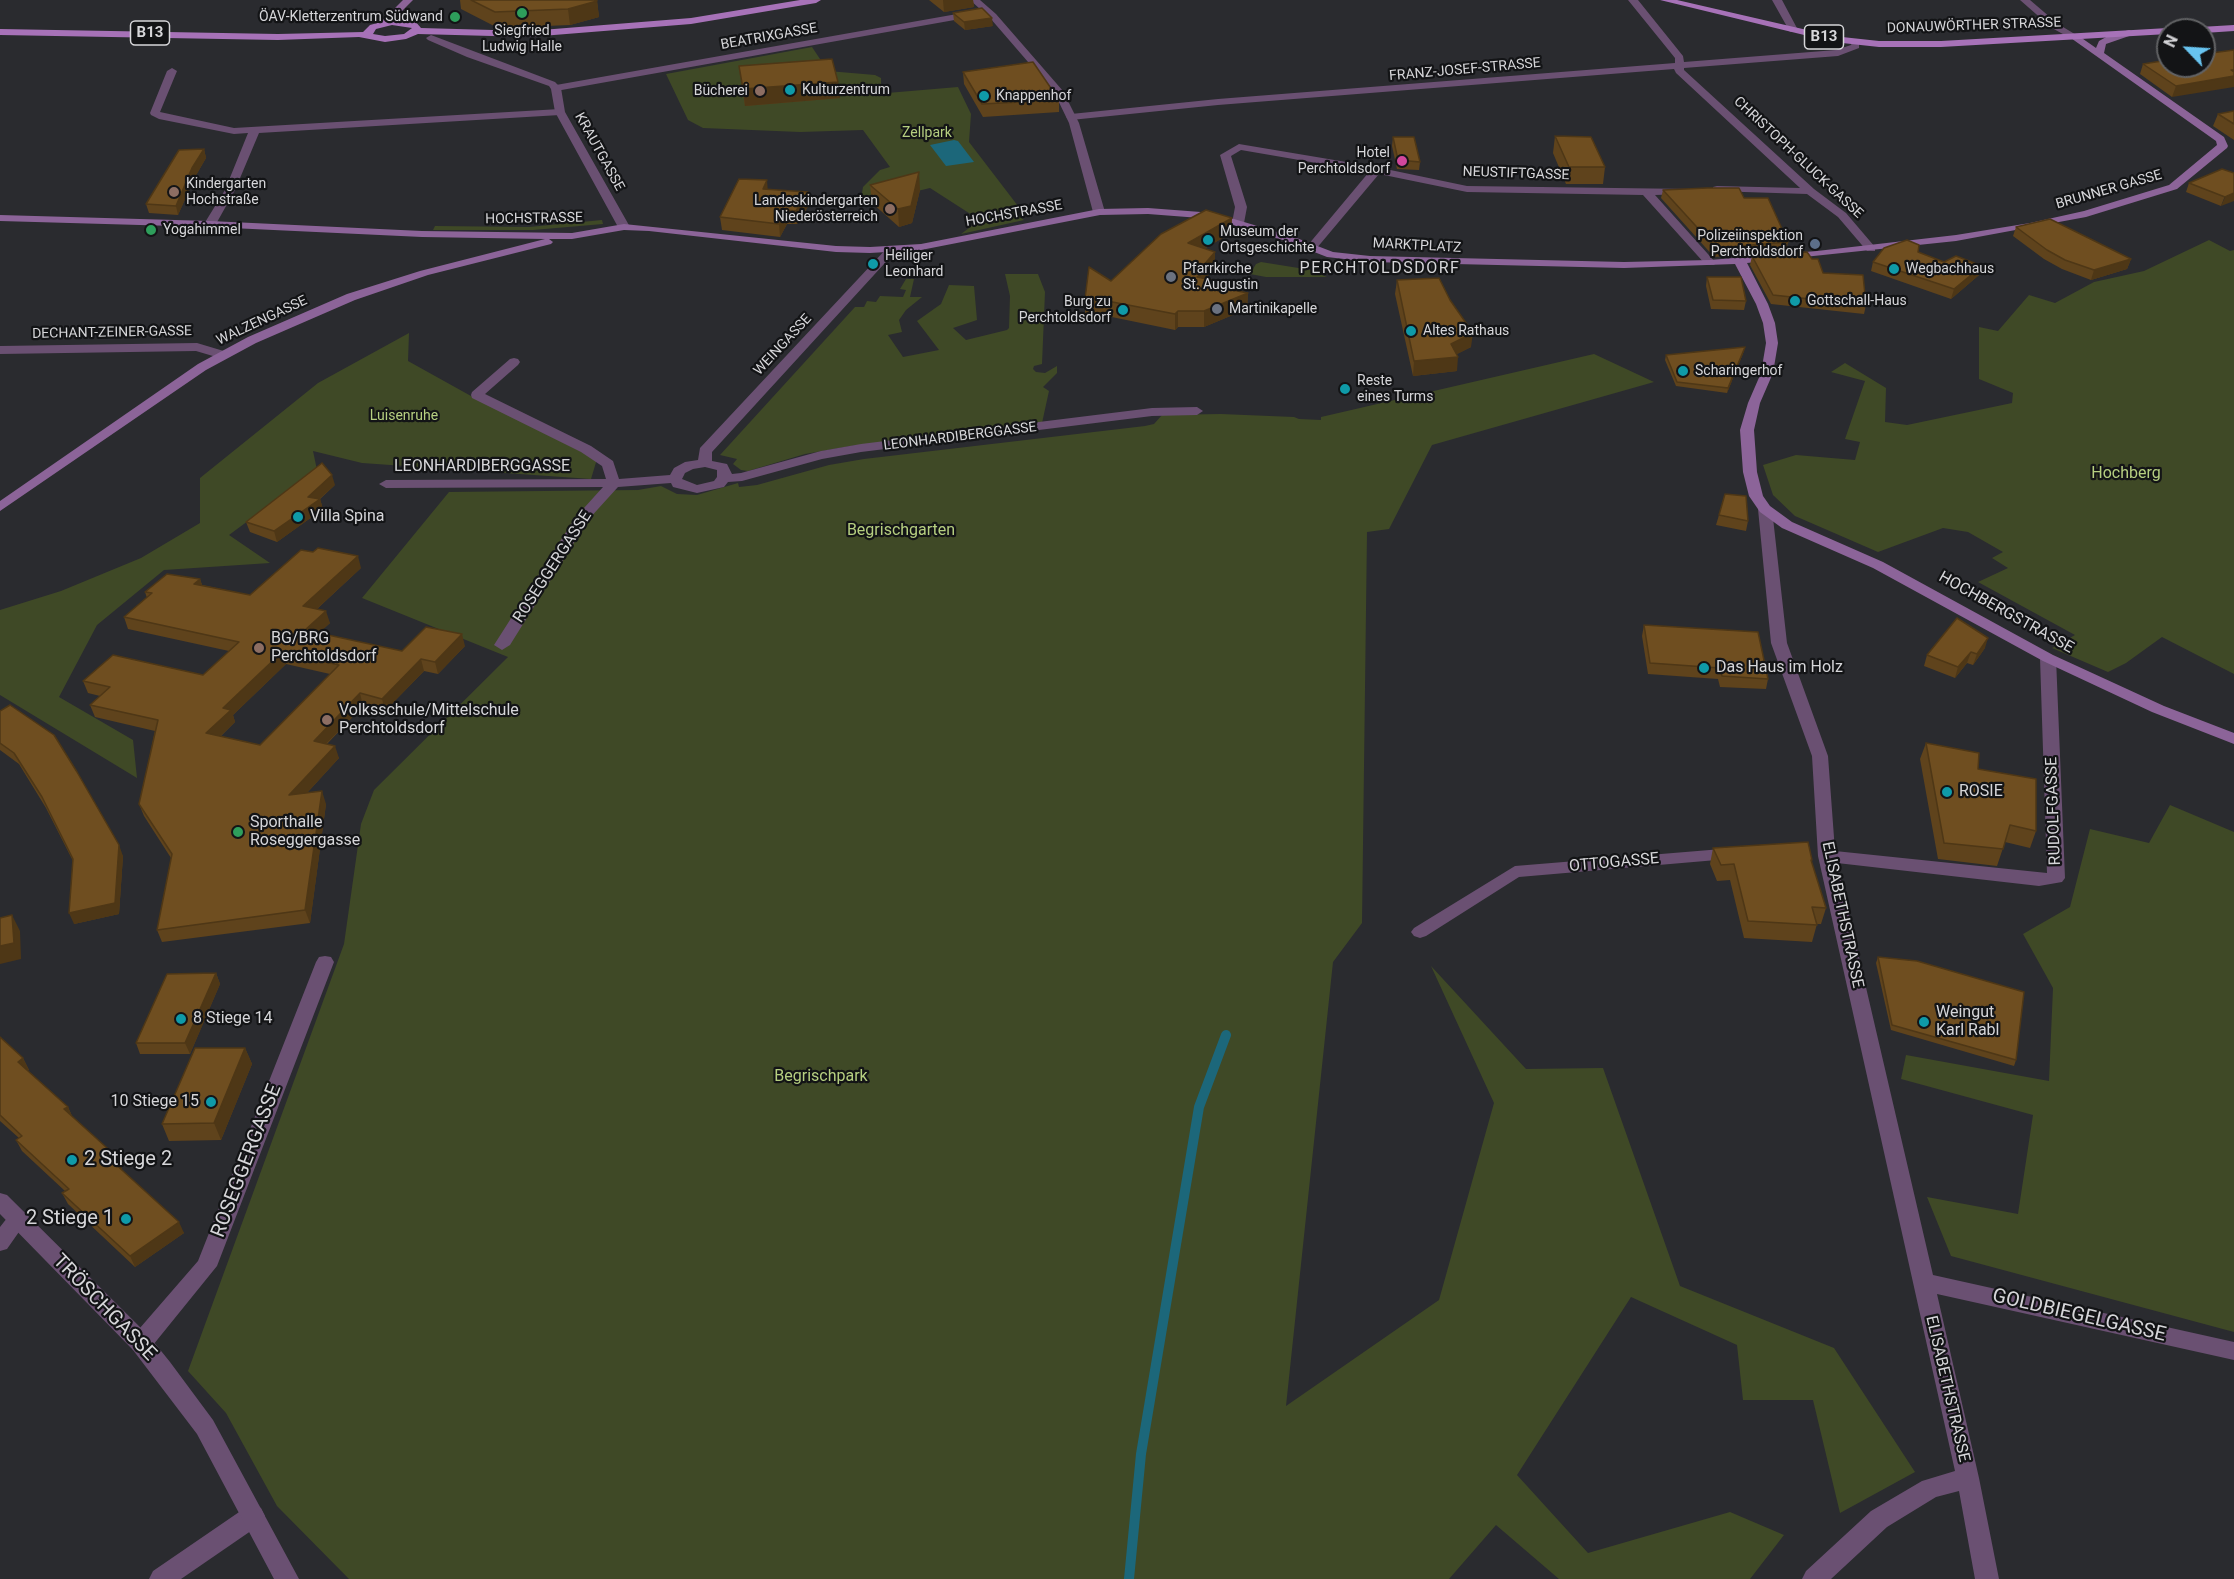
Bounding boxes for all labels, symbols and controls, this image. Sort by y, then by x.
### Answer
marker: Siegfried Ludwig Halle [515,6,529,20]
place label: ÖAV-Kletterzentrum Südwand [259,9,443,25]
marker: ÖAV-Kletterzentrum Südwand [448,10,462,24]
street label: DONAUWÖRTHER STRASSE [1886,15,2062,37]
north arrow [2156,18,2216,78]
street label: BEATRIXGASSE [719,20,819,54]
road number: B13 [130,21,170,45]
place label: Siegfried Ludwig Halle [482,23,562,56]
road number: B13 [1804,25,1844,49]
text: N [2160,32,2182,50]
street label: FRANZ-JOSEF-STRASSE [1389,55,1541,85]
place label: Kulturzentrum [802,82,890,98]
place label: Bücherei [694,83,748,99]
marker: Kulturzentrum [783,83,797,97]
marker: Bücherei [753,84,767,98]
place label: Knappenhof [996,88,1071,104]
marker: Knappenhof [977,89,991,103]
street label: CHRISTOPH-GLUCK-GASSE [1730,94,1866,222]
street label: KRAUTGASSE [571,110,627,194]
park label: Zellpark [902,125,952,141]
place label: Hotel Perchtoldsdorf [1298,145,1390,178]
marker: Hotel Perchtoldsdorf [1395,154,1409,168]
street label: NEUSTIFTGASSE [1462,164,1570,184]
street label: BRUNNER GASSE [2054,167,2164,213]
place label: Kindergarten Hochstraße [186,176,266,208]
marker: Kindergarten Hochstraße [167,185,181,199]
place label: Landeskindergarten Niederösterreich [754,193,878,226]
street label: HOCHSTRASSE [964,197,1064,231]
marker: Landeskindergarten Niederösterreich [883,202,897,216]
street label: HOCHSTRASSE [485,210,583,228]
place label: Yogahimmel [163,222,241,238]
marker: Yogahimmel [144,223,158,237]
place label: Museum der Ortsgeschichte [1220,224,1315,256]
place label: Polizeiinspektion Perchtoldsdorf [1697,228,1803,260]
marker: Museum der Ortsgeschichte [1201,233,1215,247]
street label: MARKTPLATZ [1372,235,1462,257]
marker: Polizeiinspektion Perchtoldsdorf [1808,237,1822,251]
place label: Heiliger Leonhard [885,248,944,280]
marker: Heiliger Leonhard [866,257,880,271]
district label: PERCHTOLDSDORF [1300,259,1460,279]
place label: Pfarrkirche St. Augustin [1183,261,1258,294]
place label: Wegbachhaus [1906,261,1994,277]
marker: Wegbachhaus [1887,262,1901,276]
marker: Pfarrkirche St. Augustin [1164,270,1178,284]
street label: WALZENGASSE [214,293,310,349]
place label: Gottschall-Haus [1807,293,1907,309]
place label: Burg zu Perchtoldsdorf [1019,294,1111,326]
marker: Gottschall-Haus [1788,294,1802,308]
place label: Martinikapelle [1229,301,1317,317]
marker: Martinikapelle [1210,302,1224,316]
marker: Burg zu Perchtoldsdorf [1116,303,1130,317]
street label: WEINGASSE [750,311,816,379]
street label: DECHANT-ZEINER-GASSE [32,323,192,343]
place label: Altes Rathaus [1423,323,1509,339]
marker: Altes Rathaus [1404,324,1418,338]
place label: Scharingerhof [1695,363,1782,379]
marker: Scharingerhof [1676,364,1690,378]
place label: Reste eines Turms [1357,373,1433,406]
marker: Reste eines Turms [1338,382,1352,396]
park label: Luisenruhe [370,408,438,424]
street label: LEONHARDIBERGGASSE [883,419,1037,455]
street label: LEONHARDIBERGGASSE [394,457,570,477]
park label: Hochberg [2091,464,2161,484]
place label: Villa Spina [310,507,384,527]
street label: ROSEGGERGASSE [510,507,596,627]
marker: Villa Spina [291,510,305,524]
park label: Begrischgarten [847,521,955,541]
street label: HOCHBERGSTRASSE [1935,568,2077,658]
place label: BG/BRG Perchtoldsdorf [271,629,377,667]
marker: BG/BRG Perchtoldsdorf [252,641,266,655]
place label: Das Haus im Holz [1716,658,1843,678]
marker: Das Haus im Holz [1697,661,1711,675]
place label: Volksschule/Mittelschule Perchtoldsdorf [339,701,519,739]
marker: Volksschule/Mittelschule Perchtoldsdorf [320,713,334,727]
street label: RUDOLFGASSE [2043,756,2065,866]
place label: ROSIE [1959,782,2003,802]
marker: ROSIE [1940,785,1954,799]
place label: Sporthalle Roseggergasse [250,813,360,851]
marker: Sporthalle Roseggergasse [231,825,245,839]
street label: ELISABETHSTRASSE [1817,840,1867,990]
street label: OTTOGASSE [1568,850,1660,876]
place label: Weingut Karl Rabl [1936,1003,1999,1041]
place label: 8 Stiege 14 [193,1009,272,1029]
marker: 8 Stiege 14 [174,1012,188,1026]
marker: Weingut Karl Rabl [1917,1015,1931,1029]
park label: Begrischpark [774,1067,868,1087]
street label: ROSEGGERGASSE [207,1081,287,1241]
place label: 10 Stiege 15 [111,1092,199,1112]
marker: 10 Stiege 15 [204,1095,218,1109]
place label: 2 Stiege 2 [84,1148,172,1172]
marker: 2 Stiege 2 [65,1153,79,1167]
place label: 2 Stiege 1 [26,1207,114,1231]
marker: 2 Stiege 1 [119,1212,133,1226]
street label: TRÖSCHGASSE [47,1250,161,1366]
street label: GOLDBIEGELGASSE [1990,1284,2168,1348]
street label: ELISABETHSTRASSE [1921,1314,1973,1464]

